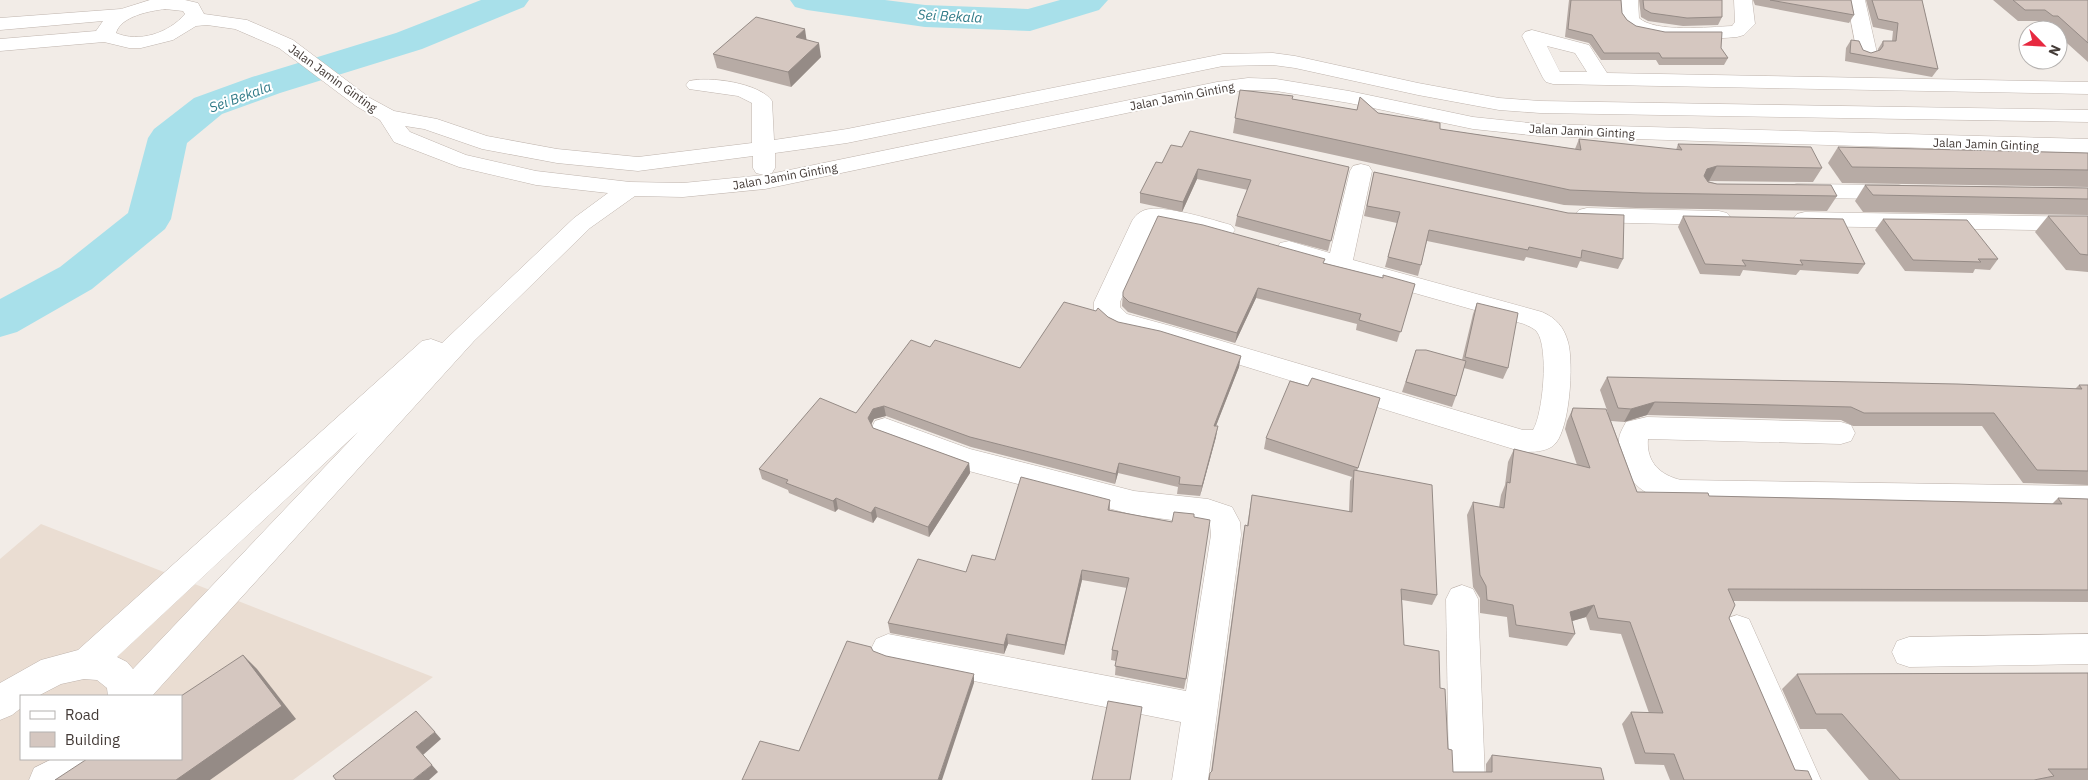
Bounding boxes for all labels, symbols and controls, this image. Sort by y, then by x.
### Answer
water label: Sei Bekala [917,5,983,27]
north arrow [2018,20,2068,70]
street label: Jalan Jamin Ginting [286,41,381,116]
text: N [2045,42,2065,59]
water label: Sei Bekala [206,77,274,117]
street label: Jalan Jamin Ginting [1129,78,1236,113]
street label: Jalan Jamin Ginting [1529,121,1636,141]
street label: Jalan Jamin Ginting [1933,135,2040,153]
street label: Jalan Jamin Ginting [731,159,839,193]
legend [20,695,182,760]
text: Road [65,705,100,724]
text: Building [65,730,120,749]

